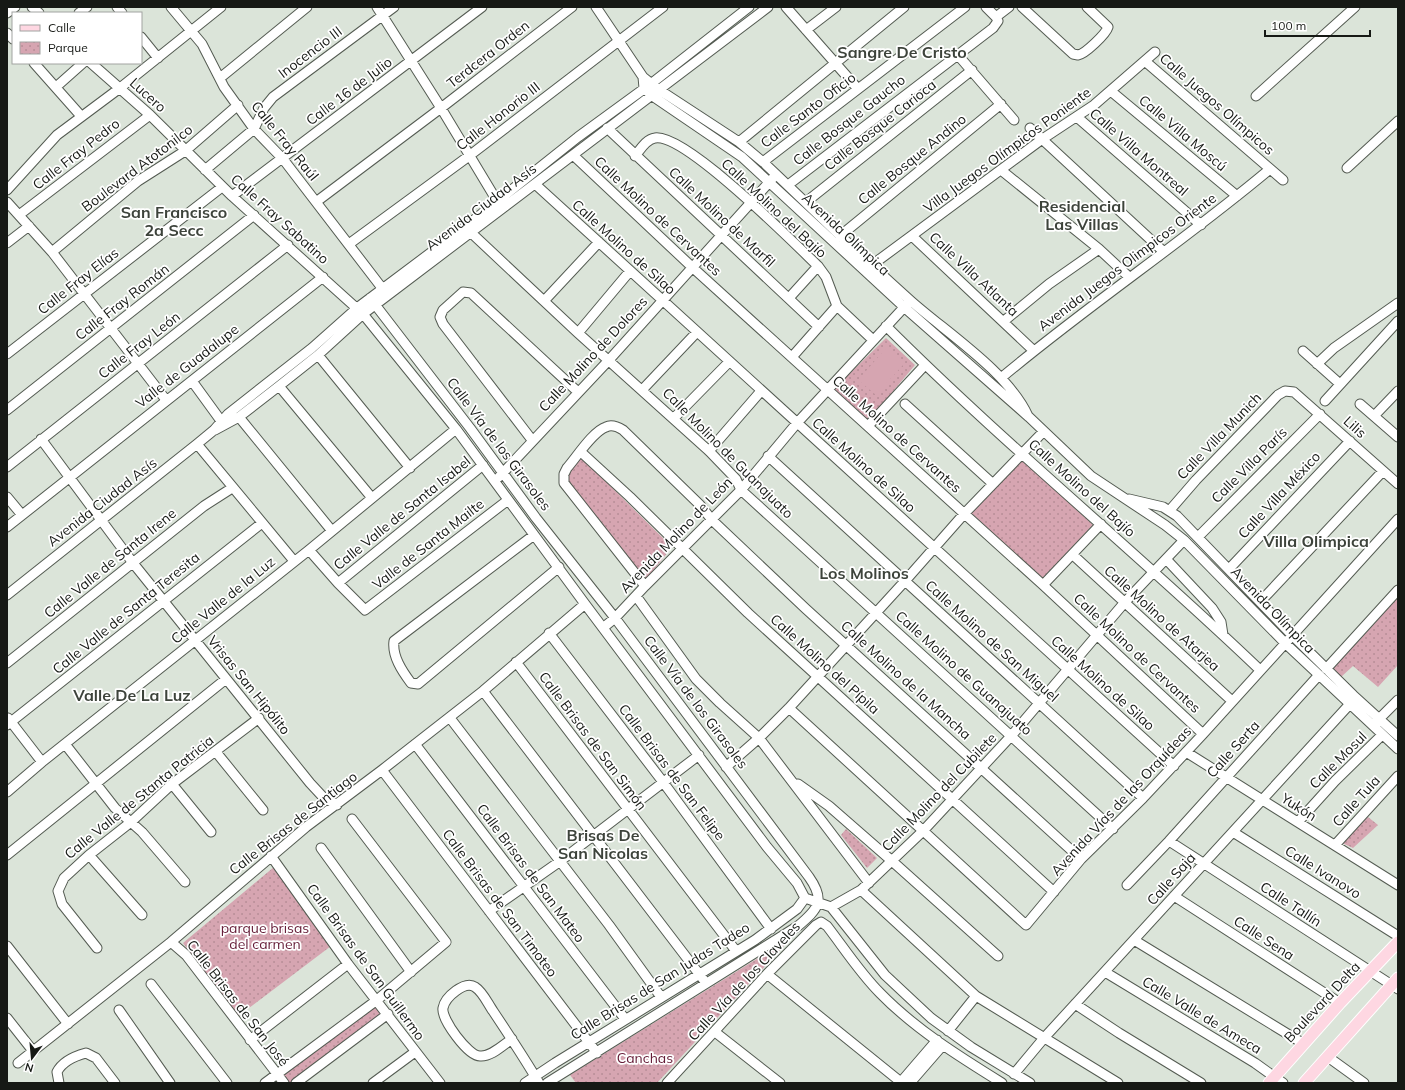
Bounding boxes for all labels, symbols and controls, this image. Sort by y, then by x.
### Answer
legend [12,12,142,64]
scale bar [1265,12,1370,38]
street label: Terdcera Orden [443,16,533,92]
text: 100 m [1271,18,1306,33]
text: Calle [48,20,75,35]
street label: Inocencio III [275,22,345,82]
text: Parque [48,40,88,55]
district label: Sangre De Cristo [837,42,967,62]
street label: Calle Juegos Olímpicos [1156,49,1278,159]
street label: Calle 16 de Julio [302,53,396,129]
street label: Calle Santo Oficio [757,68,859,152]
street label: Calle Bosque Gaucho [789,71,909,169]
street label: Lucero [126,74,170,116]
street label: Calle Bosque Carioca [820,76,940,174]
street label: Calle Honorio III [452,78,544,154]
street label: Villa Juegos Olímpicos Poniente [920,83,1094,217]
street label: Calle Villa Moscú [1135,91,1231,175]
street label: Calle Fray Raúl [247,98,323,184]
street label: Calle Villa Montreal [1086,104,1192,200]
street label: Calle Bosque Andino [854,110,970,208]
street label: Calle Fray Pedro [29,114,123,194]
street label: Boulevard Atotonilco [78,120,196,216]
street label: Calle Molino de Cervantes [591,152,725,280]
street label: Calle Molino del Bajío [717,154,831,262]
street label: Avenida Ciudad Asís [422,159,540,255]
street label: Calle Molino de Marfil [665,163,779,271]
street label: Calle Fray Sabatino [227,170,333,268]
street label: Avenida Olímpica [798,189,894,279]
street label: Avenida Juegos Olimpicos Oriente [1034,189,1220,335]
street label: Calle Molino de Silao [568,196,680,298]
district label: Residencial Las Villas [1039,196,1125,234]
district label: San Francisco 2a Secc [121,202,227,240]
street label: Calle Villa Atlanta [926,228,1022,320]
street label: Calle Fray Elías [34,244,122,318]
street label: Calle Fray Román [71,260,173,344]
street label: Calle Molino de Dolores [535,293,651,415]
street label: Calle Fray León [94,307,184,383]
street label: Valle de Guadalupe [132,320,242,412]
street label: Calle Molino de Cervantes [829,371,965,497]
street label: Calle Vía de los Girasoles [443,374,555,514]
street label: Calle Molino de Guanajuato [659,384,797,522]
street label: Calle Villa Munich [1173,389,1265,483]
street label: Lilis [1340,412,1370,442]
street label: Calle Molino de Silao [808,414,920,516]
street label: Calle Villa París [1207,423,1291,507]
street label: Calle Molino del Bajío [1025,435,1139,541]
street label: Calle Villa México [1234,448,1324,542]
street label: Calle Valle de Santa Isabel [330,452,474,574]
street label: Avenida Ciudad Asís [44,454,160,550]
street label: Avenida Molino de León [616,473,736,597]
street label: Valle de Santa Mailte [369,495,487,593]
street label: Calle Valle de Santa Irene [40,504,180,622]
district label: Villa Olimpica [1262,531,1369,551]
street label: Calle Valle de Santa Teresita [49,548,203,678]
street label: Calle Valle de la Luz [167,552,279,648]
street label: Calle Molino de Atarjea [1100,561,1224,675]
district label: Los Molinos [819,563,909,583]
street label: Avenida Olímpica [1227,563,1319,657]
street label: Calle Molino de San Miguel [921,576,1063,706]
street label: Calle Molino de Cervantes [1070,589,1204,717]
street label: Calle Molino de Guanajuato [892,607,1036,739]
street label: Calle Molino del Pípila [767,610,883,718]
street label: Calle Molino de la Mancha [837,617,975,743]
street label: Vrisas San Hipólito [204,632,294,738]
street label: Calle Vía de los Girasoles [640,632,752,772]
street label: Calle Molino de Silao [1047,632,1159,734]
street label: Calle Brisas de San Simón [535,668,651,814]
district label: Valle De La Luz [72,685,191,705]
street label: Calle Brisas de San Felipe [615,700,729,844]
street label: Calle Serta [1203,717,1263,781]
street label: Avenida Vías de las Orquídeas [1047,722,1195,880]
street label: Calle Mosul [1305,727,1371,793]
street label: Calle Molino del Cubilete [878,729,1000,855]
street label: Calle Valle de Stanta Patricia [61,731,217,863]
street label: Calle Brisas de Santiago [225,767,361,879]
street label: Calle Tula [1328,772,1384,830]
street label: Yukón [1277,789,1320,825]
street label: Calle Brisas de San Mateo [473,800,589,946]
street label: Calle Brisas de San Timoteo [438,825,562,981]
district label: Brisas De San Nicolas [558,825,648,863]
street label: Calle Ivanovo [1282,841,1364,903]
street label: Calle Saja [1143,849,1199,909]
street label: Calle Tallín [1257,877,1325,931]
street label: Calle Brisas de San Guillermo [303,880,429,1044]
street label: Calle Sena [1230,912,1298,964]
street label: Calle Brisas de San Judas Tadeo [567,918,753,1044]
street label: Calle Vía de los Claveles [684,918,804,1044]
park label: parque brisas del carmen [221,919,309,953]
street label: Calle Brisas de San José [183,936,293,1070]
street label: Boulevard Delta [1280,958,1364,1046]
street label: Calle Valle de Ameca [1139,972,1265,1058]
north arrow [12,1038,52,1078]
park label: Canchas [617,1049,673,1067]
text: N [23,1060,35,1075]

